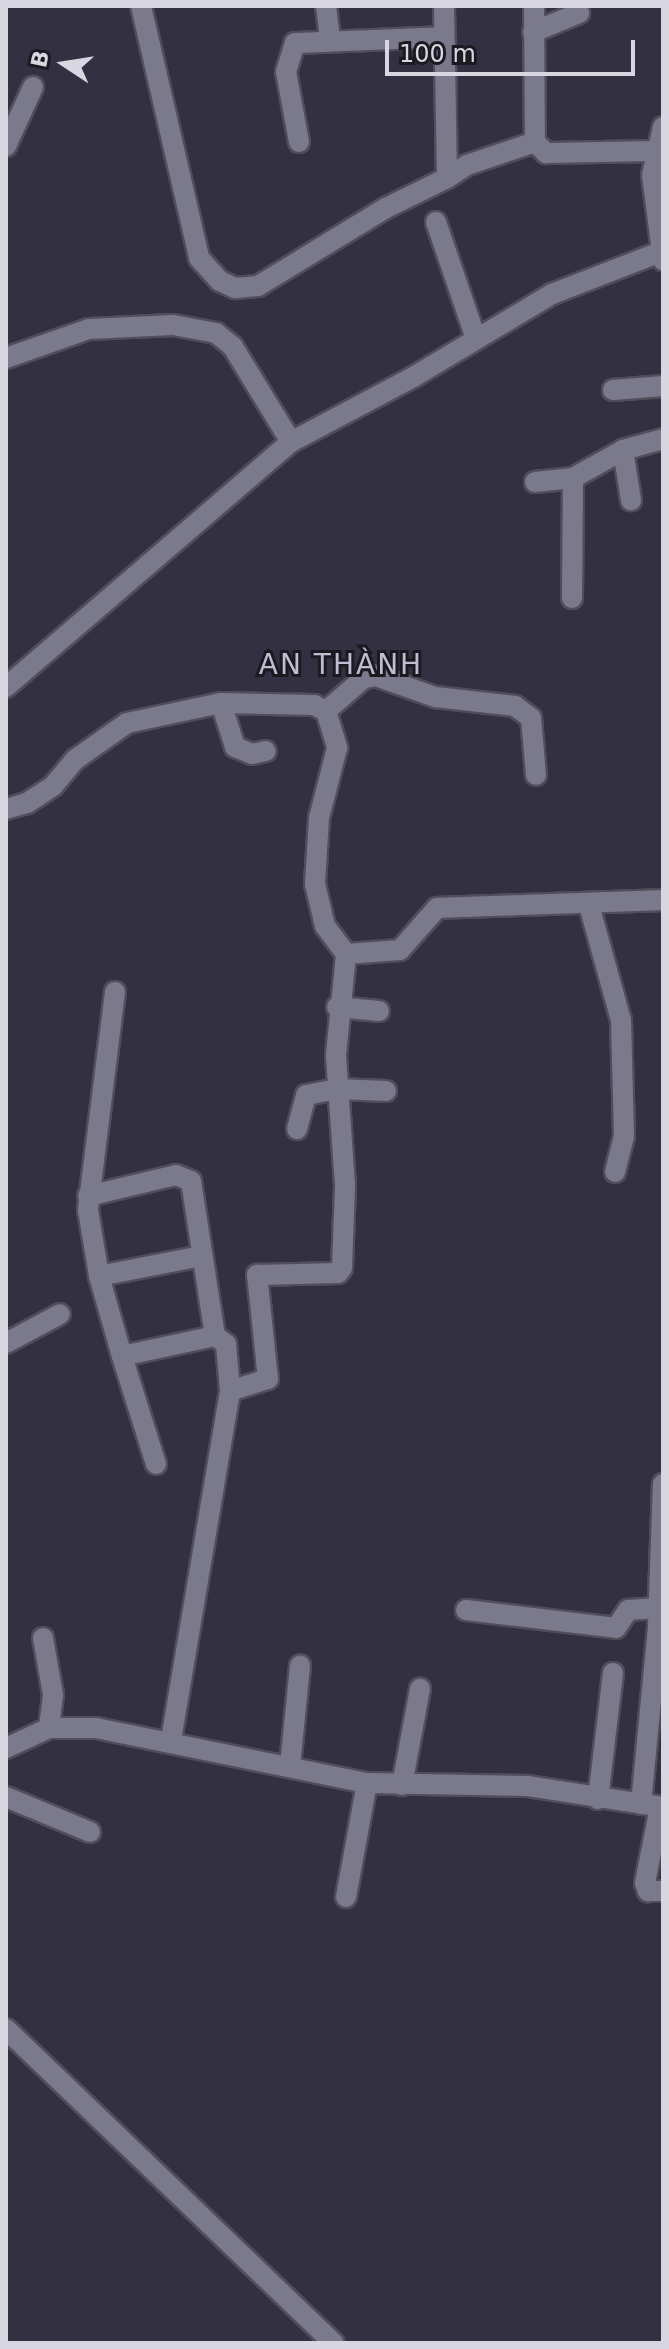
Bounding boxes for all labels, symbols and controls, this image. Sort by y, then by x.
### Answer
north arrow [24,24,104,104]
scale bar [389,24,639,74]
text: 100 m [399,40,476,68]
text: B [26,48,54,70]
district label: AN THÀNH [259,648,423,682]

